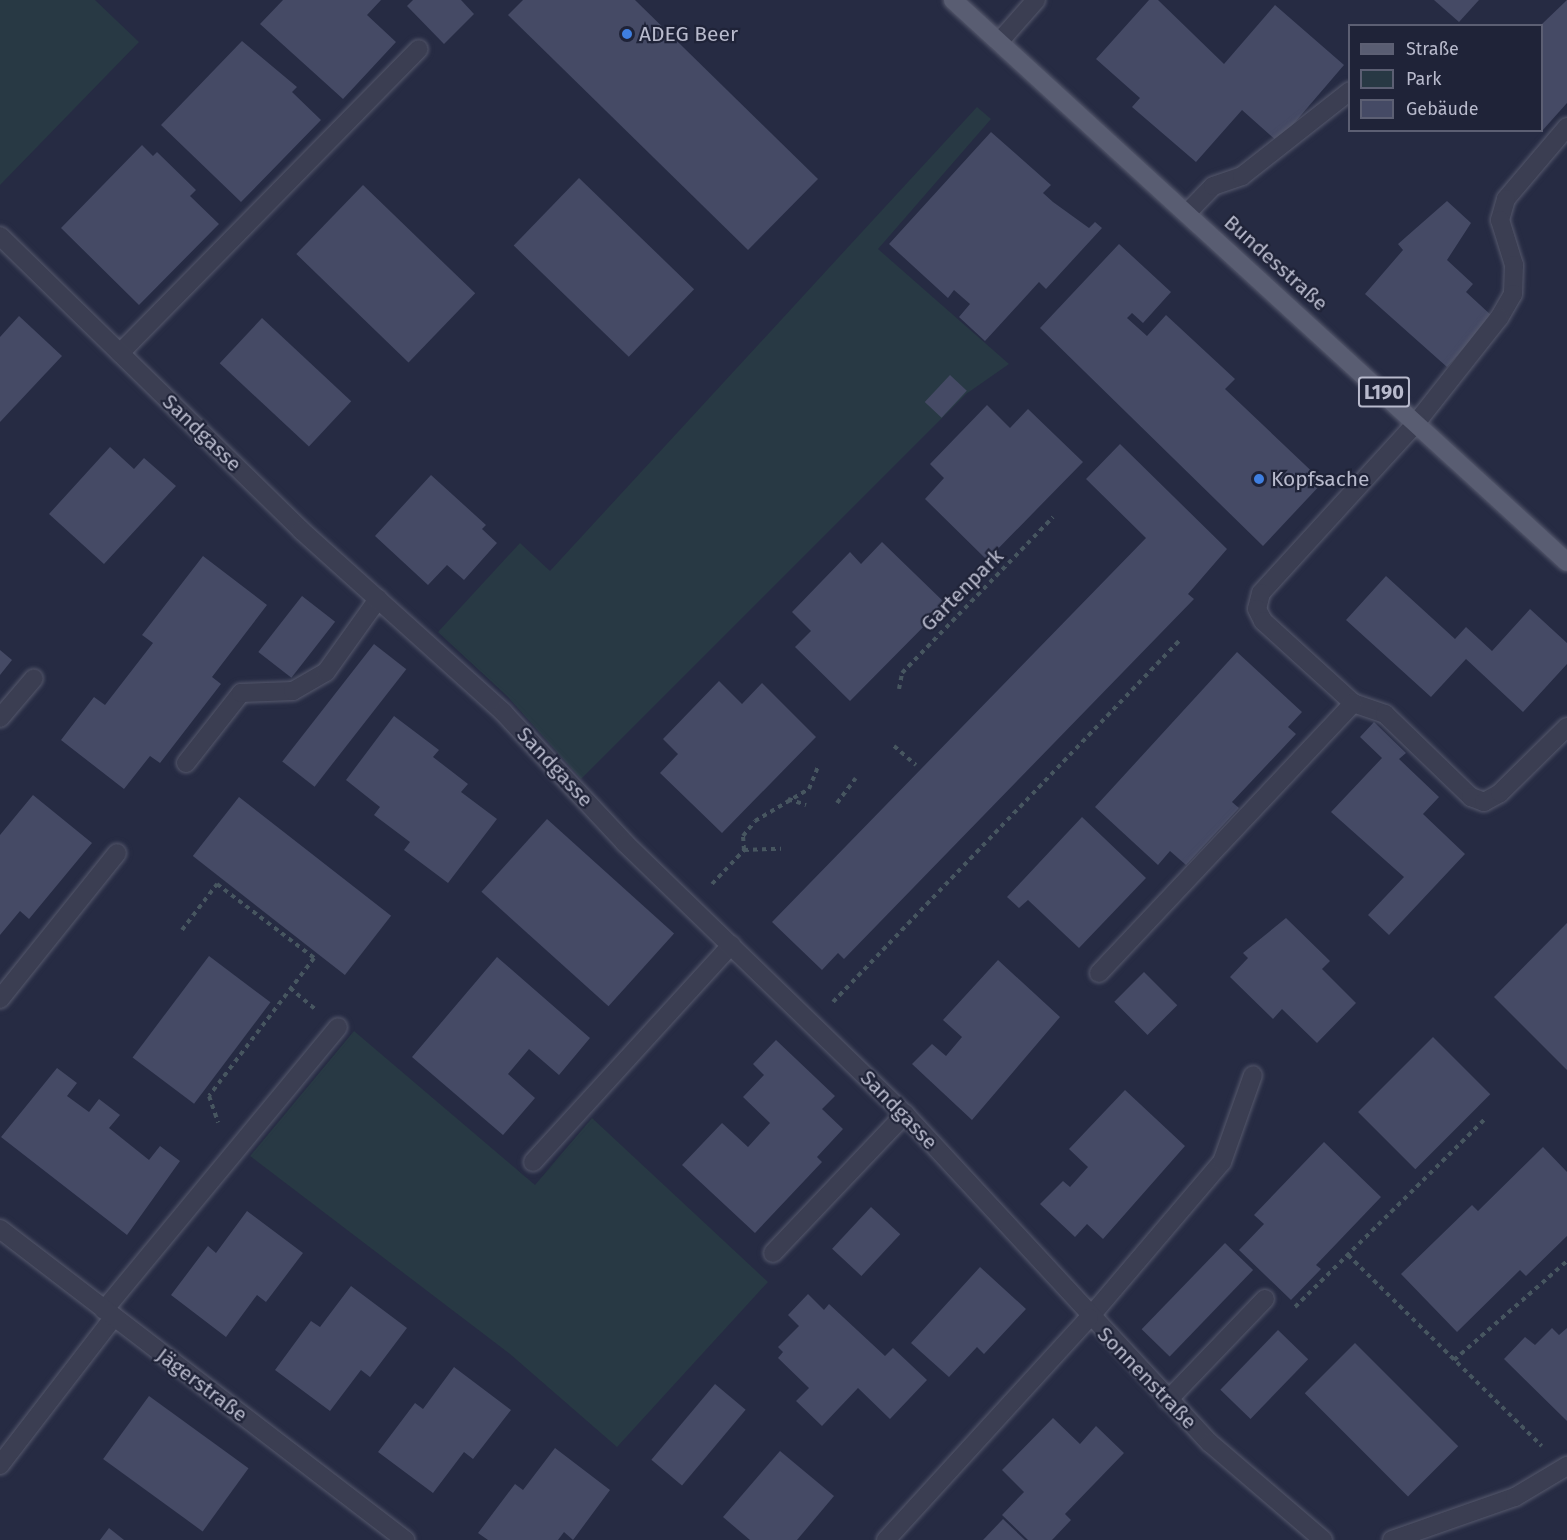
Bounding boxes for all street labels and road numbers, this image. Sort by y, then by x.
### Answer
street label: Bundesstraße [1219,210,1333,316]
road number: L190 [1357,375,1411,409]
street label: Sandgasse [157,389,247,477]
street label: Gartenpark [915,543,1009,637]
street label: Sandgasse [512,722,598,812]
street label: Sandgasse [855,1065,943,1155]
street label: Sonnenstraße [1092,1322,1202,1434]
street label: Jägerstraße [151,1343,253,1427]

